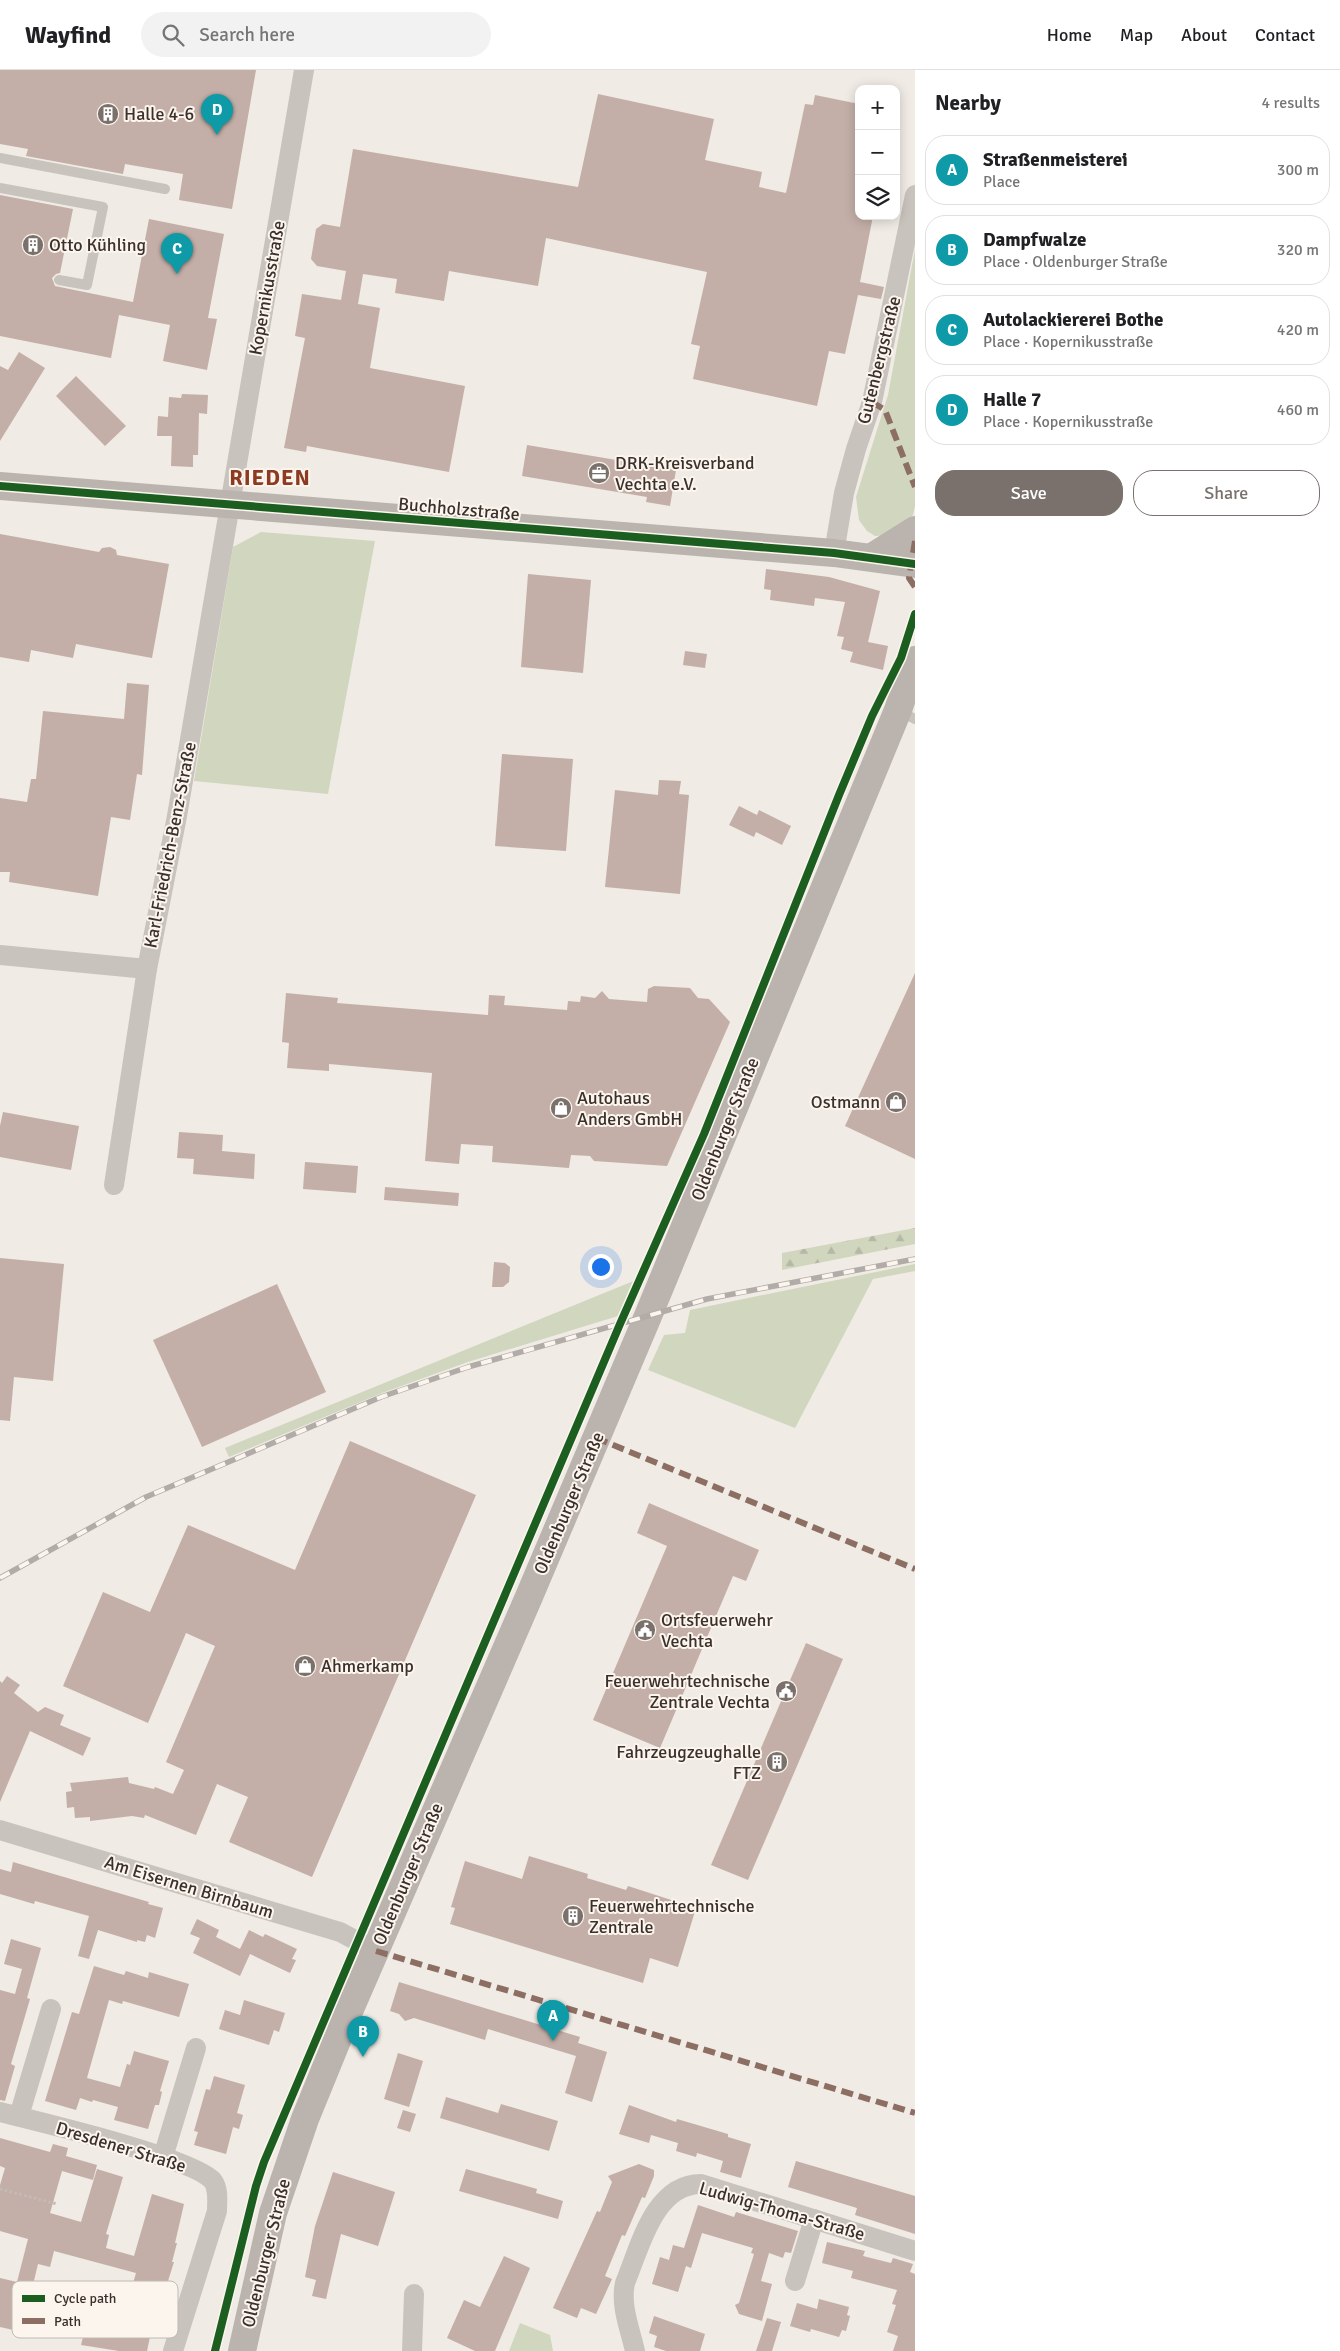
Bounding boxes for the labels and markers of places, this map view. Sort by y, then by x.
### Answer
pin: D [201,94,233,135]
building icon: Halle 4-6 [96,102,120,126]
place label: Halle 4-6 [124,103,194,125]
building icon: Otto Kühling [21,233,45,257]
pin: C [161,233,193,274]
place label: Otto Kühling [49,234,146,256]
place label: DRK-Kreisverband Vechta e.V. [615,452,755,495]
office icon: DRK-Kreisverband Vechta e.V. [587,461,611,485]
place label: Autohaus Anders GmbH [577,1087,682,1130]
shop icon: Ostmann [884,1090,908,1114]
place label: Ostmann [811,1091,880,1113]
shop icon: Autohaus Anders GmbH [549,1096,573,1120]
place label: Ortsfeuerwehr Vechta [661,1609,773,1652]
public building icon: Ortsfeuerwehr Vechta [633,1618,657,1642]
shop icon: Ahmerkamp [293,1654,317,1678]
place label: Ahmerkamp [321,1655,414,1677]
place label: Feuerwehrtechnische Zentrale Vechta [604,1670,770,1713]
public building icon: Feuerwehrtechnische Zentrale Vechta [774,1679,798,1703]
place label: Fahrzeugzeughalle FTZ [616,1741,761,1784]
building icon: Fahrzeugzeughalle FTZ [765,1750,789,1774]
place label: Feuerwehrtechnische Zentrale [589,1895,755,1938]
building icon: Feuerwehrtechnische Zentrale [561,1904,585,1928]
pin: A [537,2000,569,2041]
pin: B [347,2016,379,2057]

